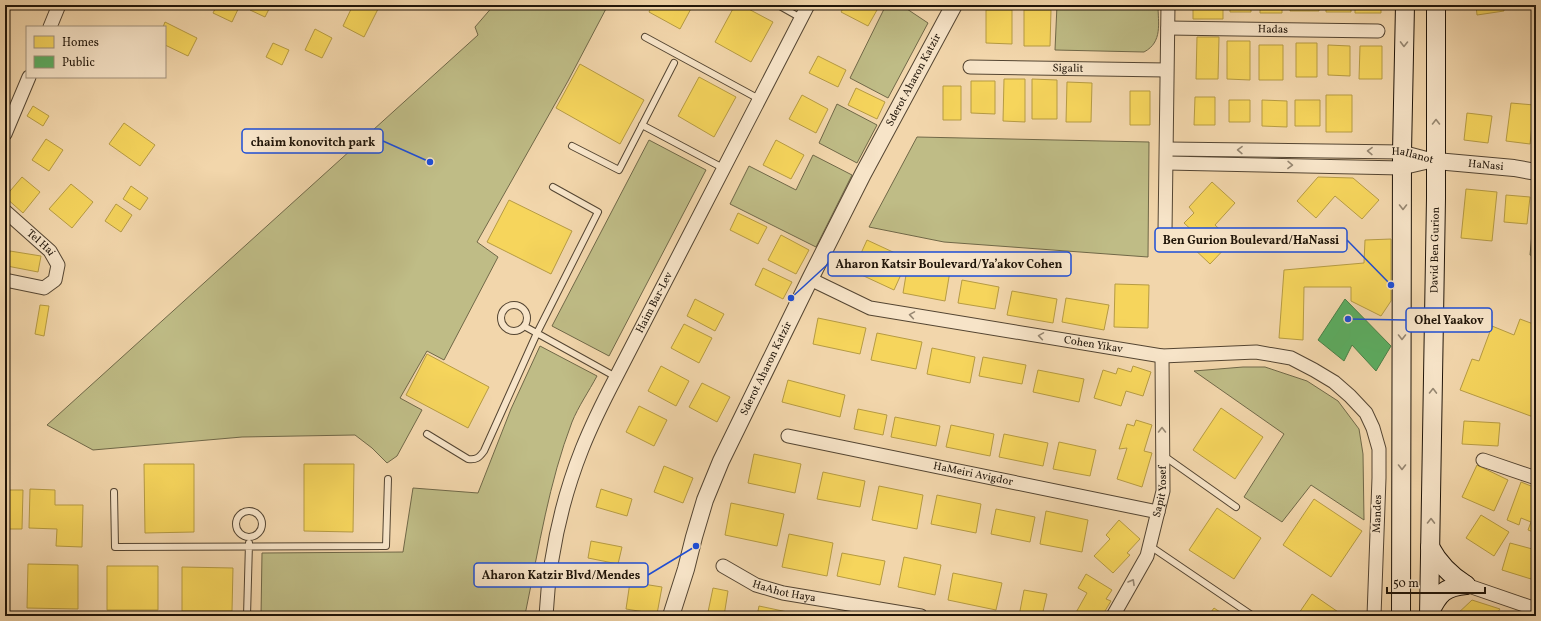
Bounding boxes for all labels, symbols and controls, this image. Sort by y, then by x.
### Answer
street label: Hadas [1258,22,1288,37]
legend [26,26,166,78]
street label: Sderot Aharon Katzir [883,31,945,129]
text: Homes [62,35,99,51]
one-way arrow [1400,41,1408,47]
text: Public [62,55,95,71]
street label: Sigalit [1052,61,1084,76]
one-way arrow [1432,119,1440,125]
callout: chaim konovitch park [242,129,383,153]
text: chaim konovitch park [251,135,376,151]
street label: HaIlanot [1391,144,1435,168]
one-way arrow [1237,146,1243,154]
one-way arrow [1367,147,1373,155]
street label: HaNasi [1467,156,1504,175]
one-way arrow [1287,161,1293,169]
one-way arrow [1399,204,1407,210]
street label: David Ben Gurion [1427,206,1443,293]
street label: Tel Hai [23,226,59,259]
callout: Ben Gurion Boulevard/HaNassi [1155,228,1347,252]
text: Ben Gurion Boulevard/HaNassi [1163,233,1339,249]
callout: Aharon Katsir Boulevard/Ya’akov Cohen [828,252,1071,276]
text: Aharon Katsir Boulevard/Ya’akov Cohen [835,257,1063,273]
street label: Haim Bar-Lev [632,269,677,336]
callout: Ohel Yaakov [1406,308,1492,332]
one-way arrow [909,311,915,320]
text: Ohel Yaakov [1414,313,1484,329]
street label: Sderot Aharon Katzir [737,319,796,418]
one-way arrow [1037,332,1044,341]
street label: Cohen Yikav [1063,332,1124,357]
one-way arrow [1398,334,1406,340]
one-way arrow [1429,388,1437,394]
one-way arrow [1158,427,1166,433]
street label: HaMeiri Avigdor [932,459,1015,490]
street label: Sapit Yosef [1149,464,1171,519]
one-way arrow [1398,464,1406,470]
street label: Mandes [1370,494,1386,533]
one-way arrow [1427,518,1435,524]
callout: Aharon Katzir Blvd/Mendes [474,563,648,587]
text: Aharon Katzir Blvd/Mendes [482,568,641,584]
scale bar [1387,569,1485,595]
text: 50 m [1393,576,1419,592]
street label: HaAhot Haya [750,577,818,606]
one-way arrow [1128,579,1135,586]

